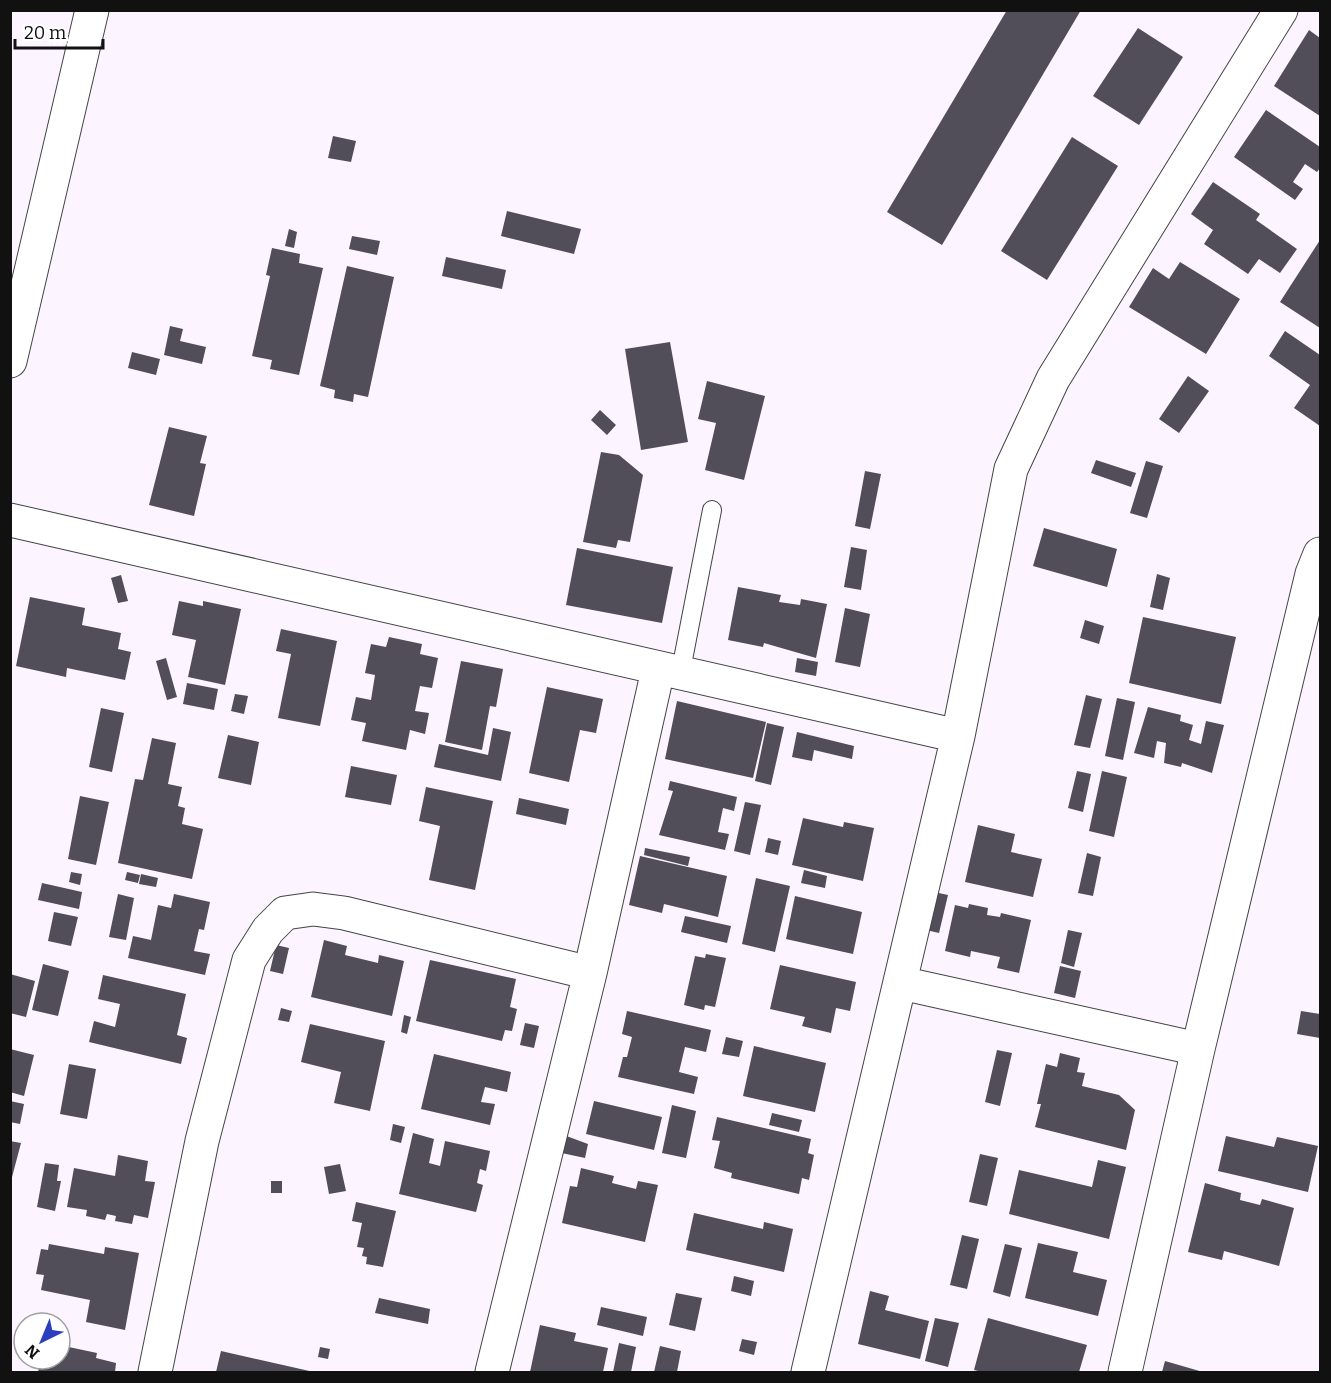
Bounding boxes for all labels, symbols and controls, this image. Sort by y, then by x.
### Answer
scale bar [15,12,104,50]
text: 20 m [24,22,66,44]
north arrow [12,1311,72,1371]
text: N [21,1340,43,1363]

